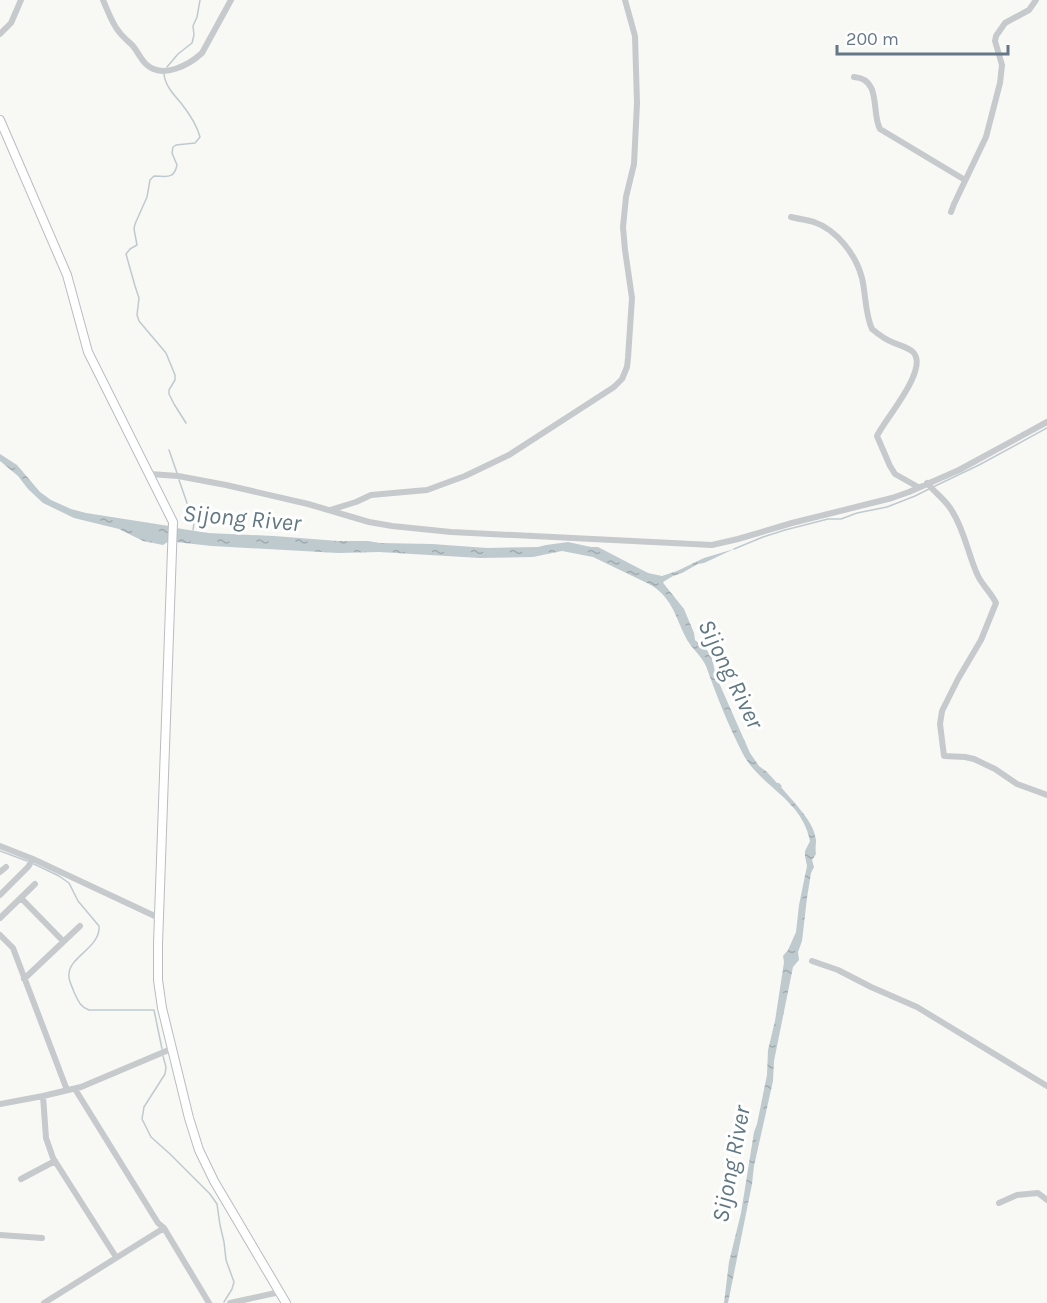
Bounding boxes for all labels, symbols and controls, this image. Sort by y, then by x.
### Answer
scale bar [837,18,1008,56]
text: 200 m [846,28,899,50]
water label: Sijong River [182,499,303,537]
water label: Sijong River [692,615,770,734]
water label: Sijong River [706,1102,756,1225]

